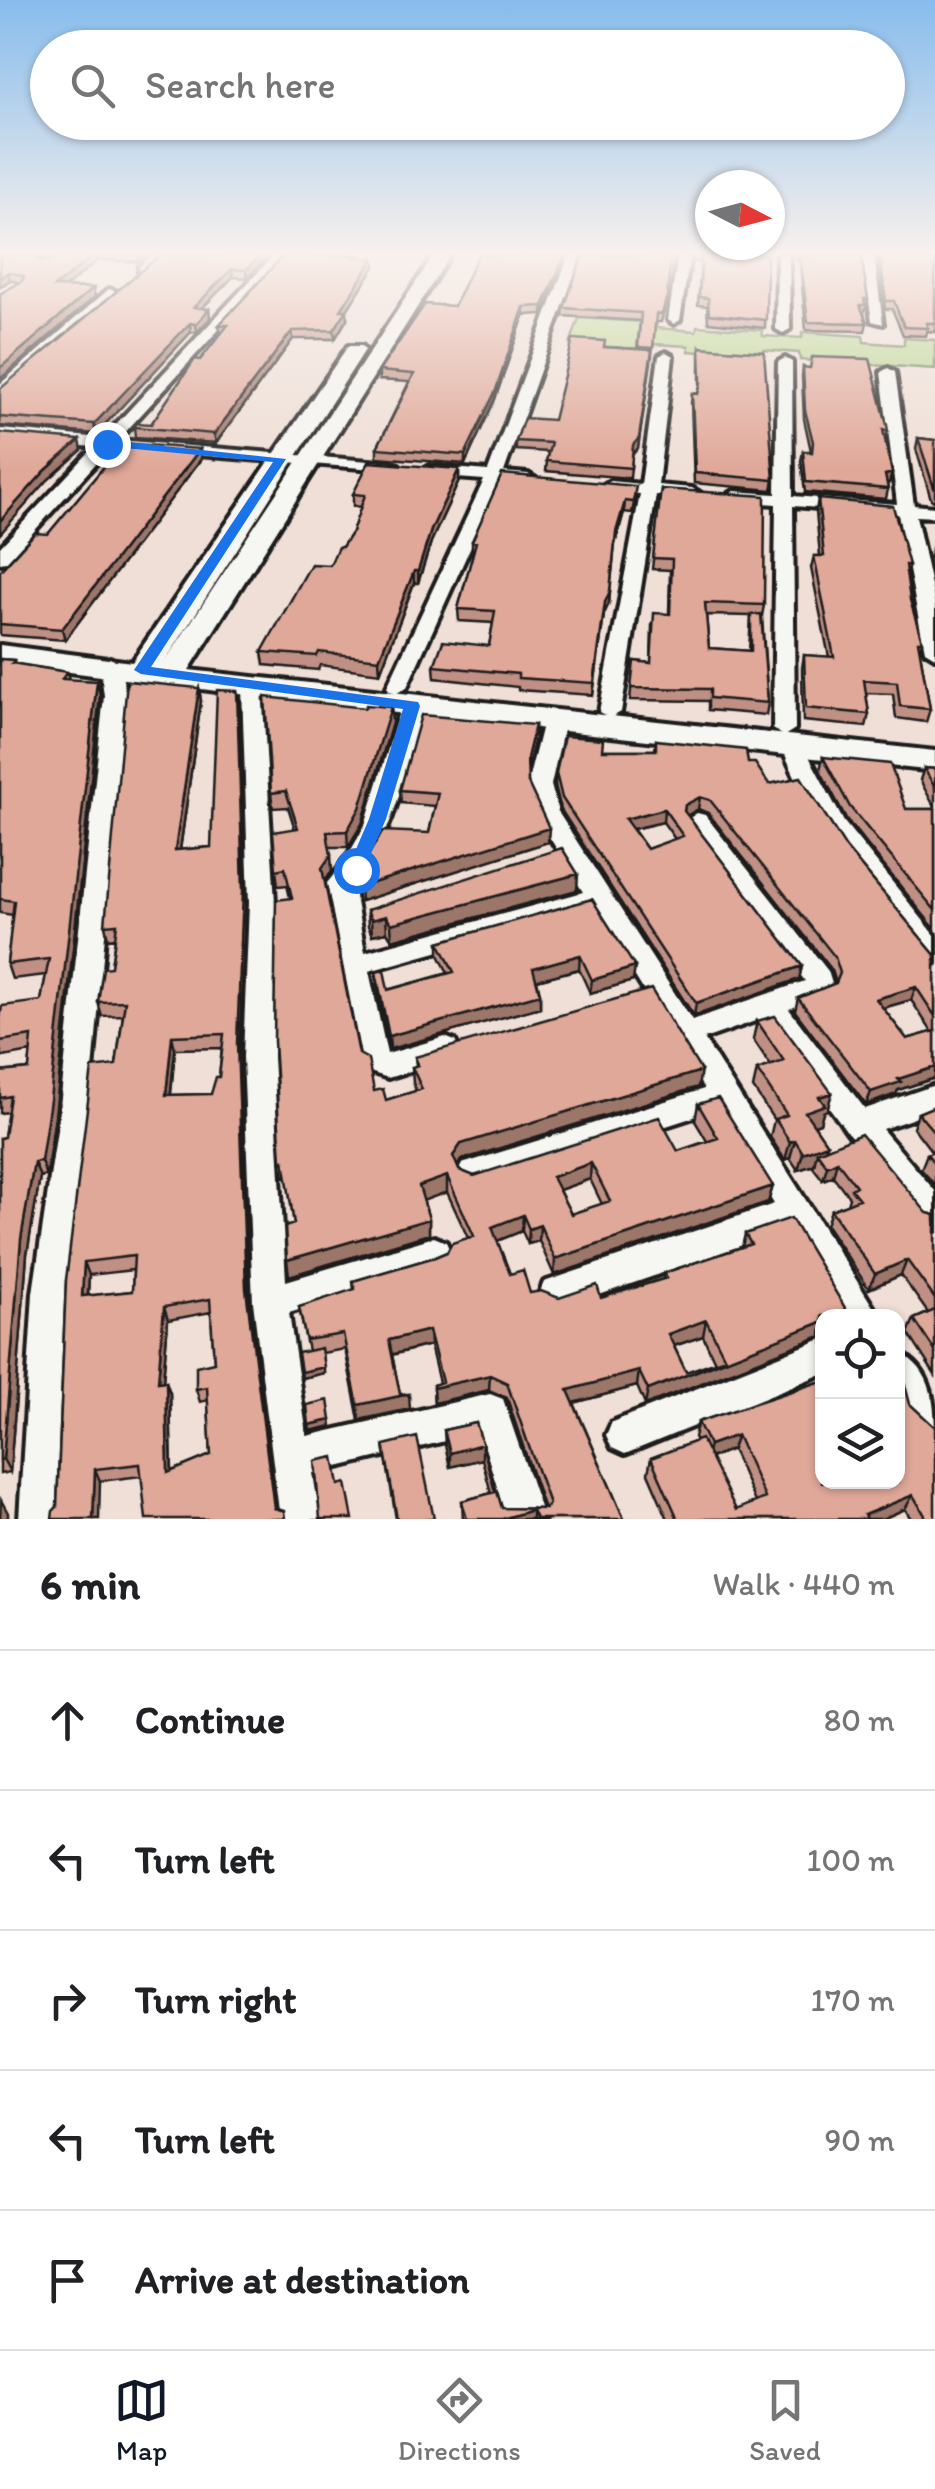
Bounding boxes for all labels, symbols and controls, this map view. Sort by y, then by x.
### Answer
search box [30,30,905,140]
icon: search [65,58,120,113]
text: Search here [145,62,336,108]
north arrow [695,170,785,260]
route end [85,422,131,468]
route start [334,848,380,894]
map controls [815,1309,905,1489]
button: locate [815,1309,905,1399]
button: layers [815,1399,905,1489]
text: 6 min [40,1559,140,1610]
text: Walk · 440 m [712,1565,895,1603]
icon: ahead [40,1693,95,1748]
text: Continue [135,1697,285,1743]
text: 80 m [824,1701,895,1739]
icon: left [40,1833,95,1888]
text: Turn left [135,1837,275,1883]
text: 100 m [807,1841,895,1879]
icon: right [40,1973,95,2028]
text: Turn right [135,1977,297,2023]
text: 170 m [810,1981,895,2019]
icon: left [40,2113,95,2168]
text: Turn left [135,2117,275,2163]
text: 90 m [824,2121,895,2159]
icon: arrive [40,2253,95,2308]
text: Arrive at destination [135,2257,470,2303]
tab: Map [114,2373,169,2467]
tab: Directions [398,2373,521,2467]
tab: Saved [749,2373,821,2467]

